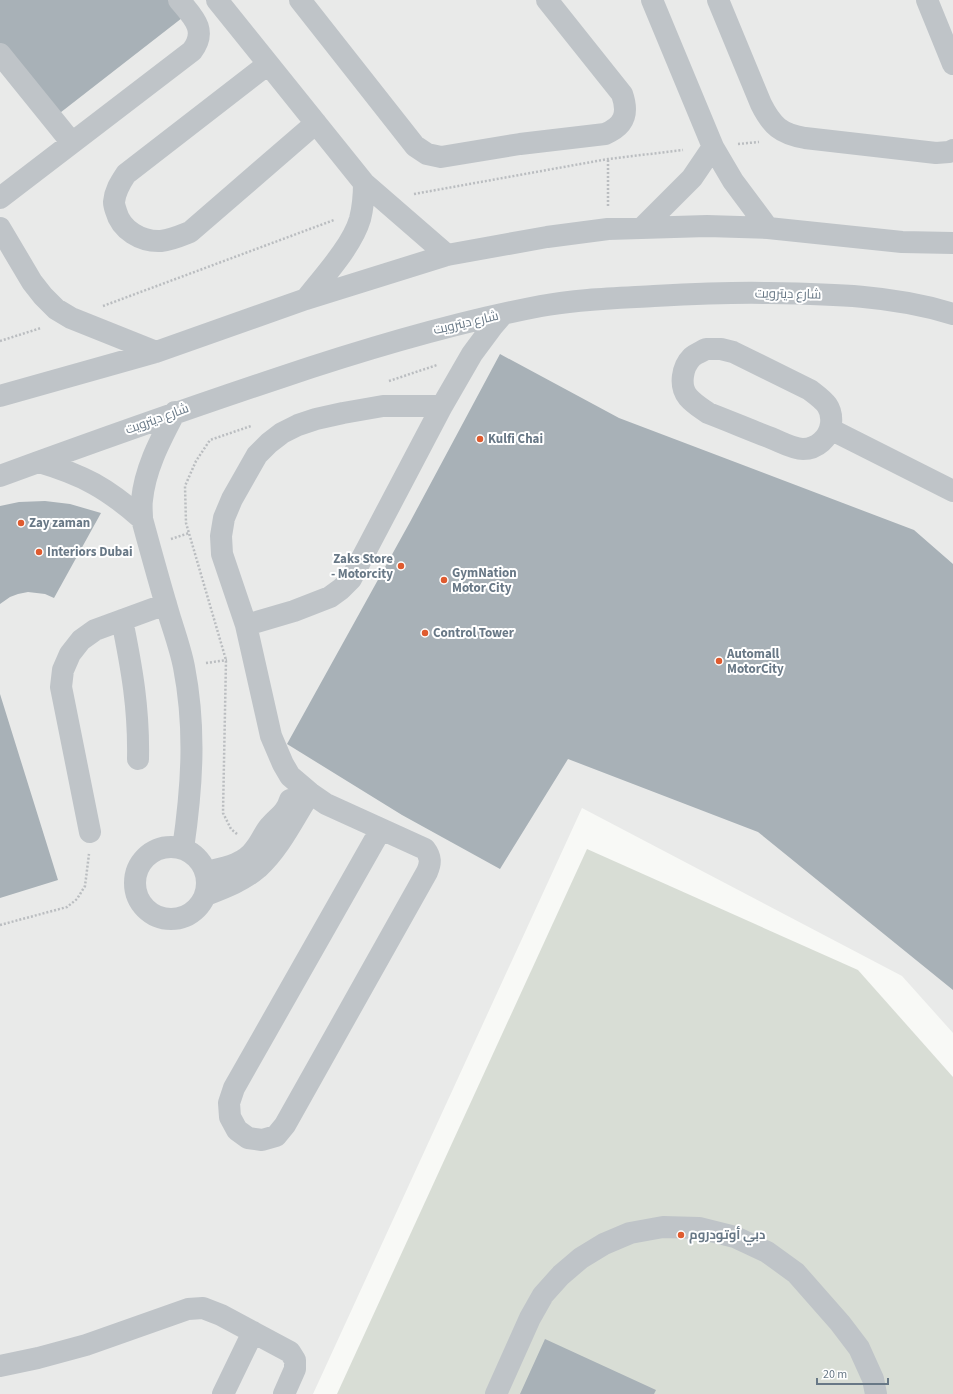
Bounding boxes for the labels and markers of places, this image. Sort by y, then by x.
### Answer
place label: Kulfi Chai [488,430,543,448]
marker: Kulfi Chai [475,434,485,444]
place label: Zay zaman [29,514,90,532]
marker: Zay zaman [16,518,26,528]
place label: Interiors Dubai [47,543,133,561]
marker: Interiors Dubai [34,547,44,557]
place label: Zaks Store - Motorcity [331,550,393,583]
marker: Zaks Store - Motorcity [396,561,406,571]
place label: GymNation Motor City [452,564,517,597]
marker: GymNation Motor City [439,575,449,585]
place label: Control Tower [433,624,515,642]
marker: Control Tower [420,628,430,638]
place label: Automall MotorCity [726,645,784,678]
marker: Automall MotorCity [714,656,724,666]
place label: دبي أوتودروم [689,1226,766,1246]
marker: دبي أوتودروم [676,1230,686,1240]

